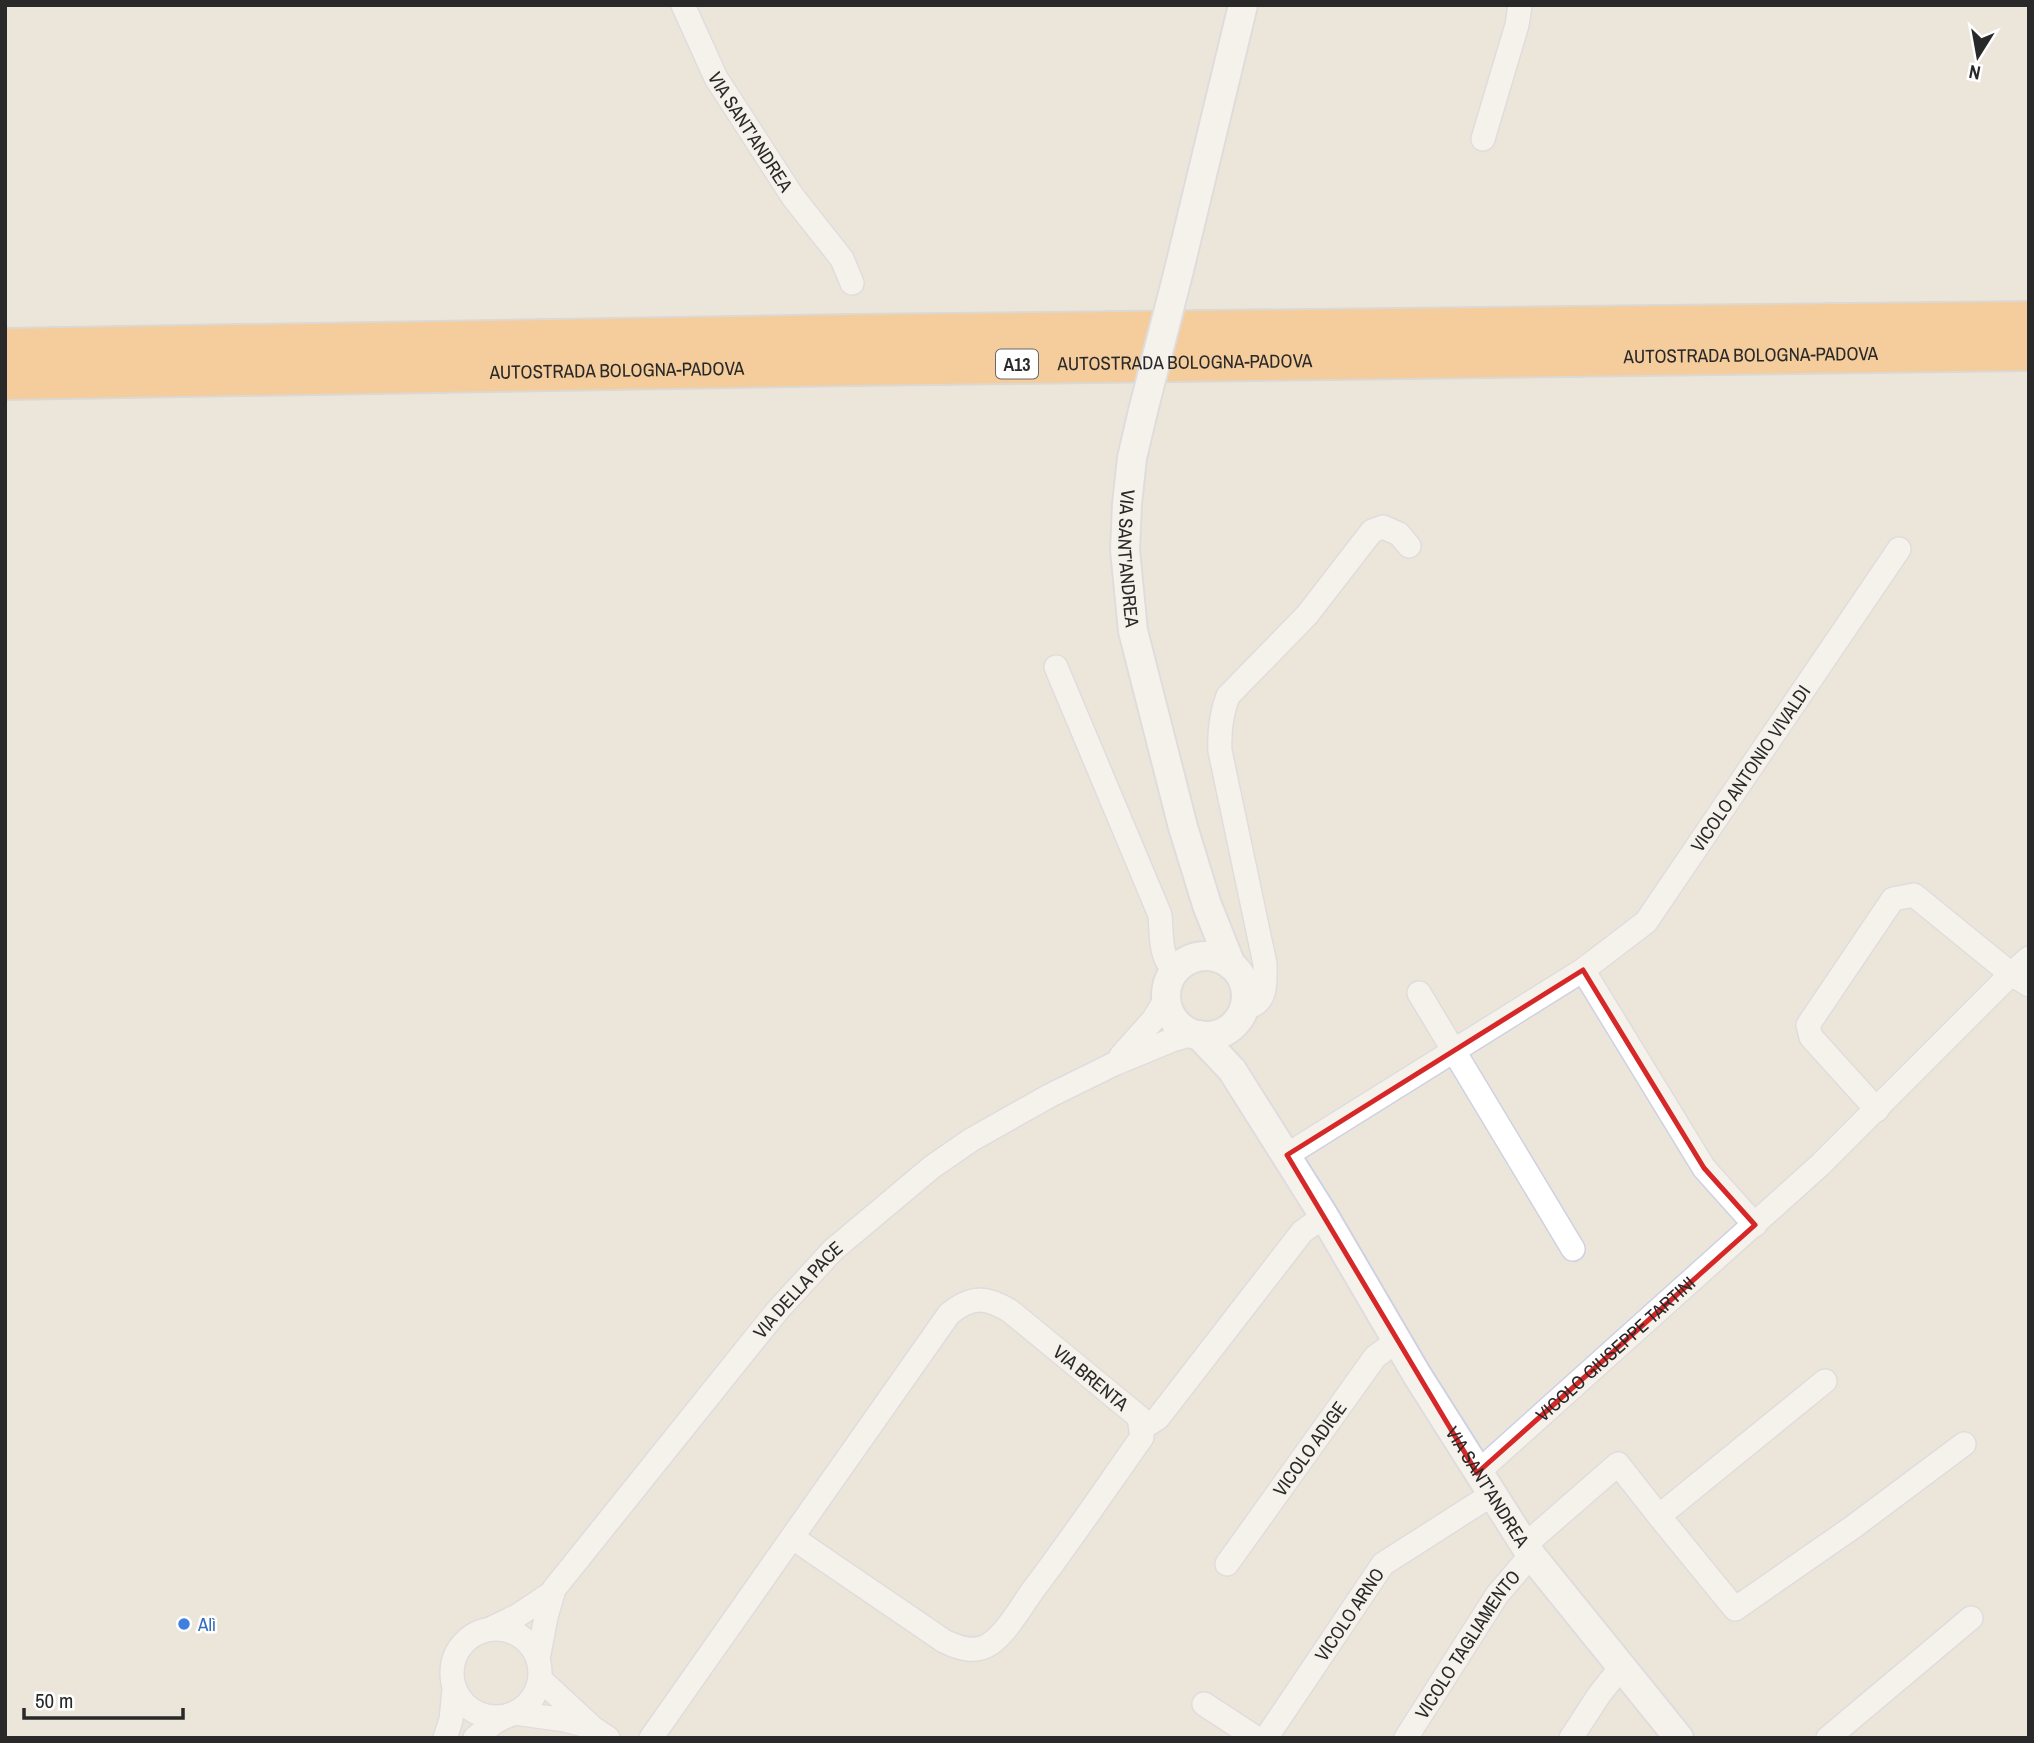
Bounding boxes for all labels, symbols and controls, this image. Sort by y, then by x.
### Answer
north arrow [1943,21,2013,91]
text: N [1967,59,1983,87]
street label: VIA SANT'ANDREA [702,68,799,197]
street label: AUTOSTRADA BOLOGNA-PADOVA [1622,340,1879,369]
street label: AUTOSTRADA BOLOGNA-PADOVA [1056,347,1313,376]
road number: A13 [996,350,1038,378]
street label: AUTOSTRADA BOLOGNA-PADOVA [488,355,745,385]
street label: VIA SANT'ANDREA [1112,488,1146,629]
street label: VICOLO ANTONIO VIVALDI [1684,680,1816,857]
street label: VIA DELLA PACE [747,1235,848,1344]
street label: VICOLO GIUSEPPE TARTINI [1530,1270,1701,1427]
street label: VIA BRENTA [1048,1339,1135,1417]
street label: VICOLO ADIGE [1267,1396,1352,1501]
street label: VIA SANT'ANDREA [1440,1421,1536,1552]
street label: VICOLO ARNO [1308,1563,1390,1666]
street label: VICOLO TAGLIAMENTO [1409,1564,1526,1724]
place label: Alì [197,1611,216,1637]
marker: Alì [176,1616,192,1632]
scale bar [24,1676,184,1720]
text: 50 m [35,1686,73,1715]

